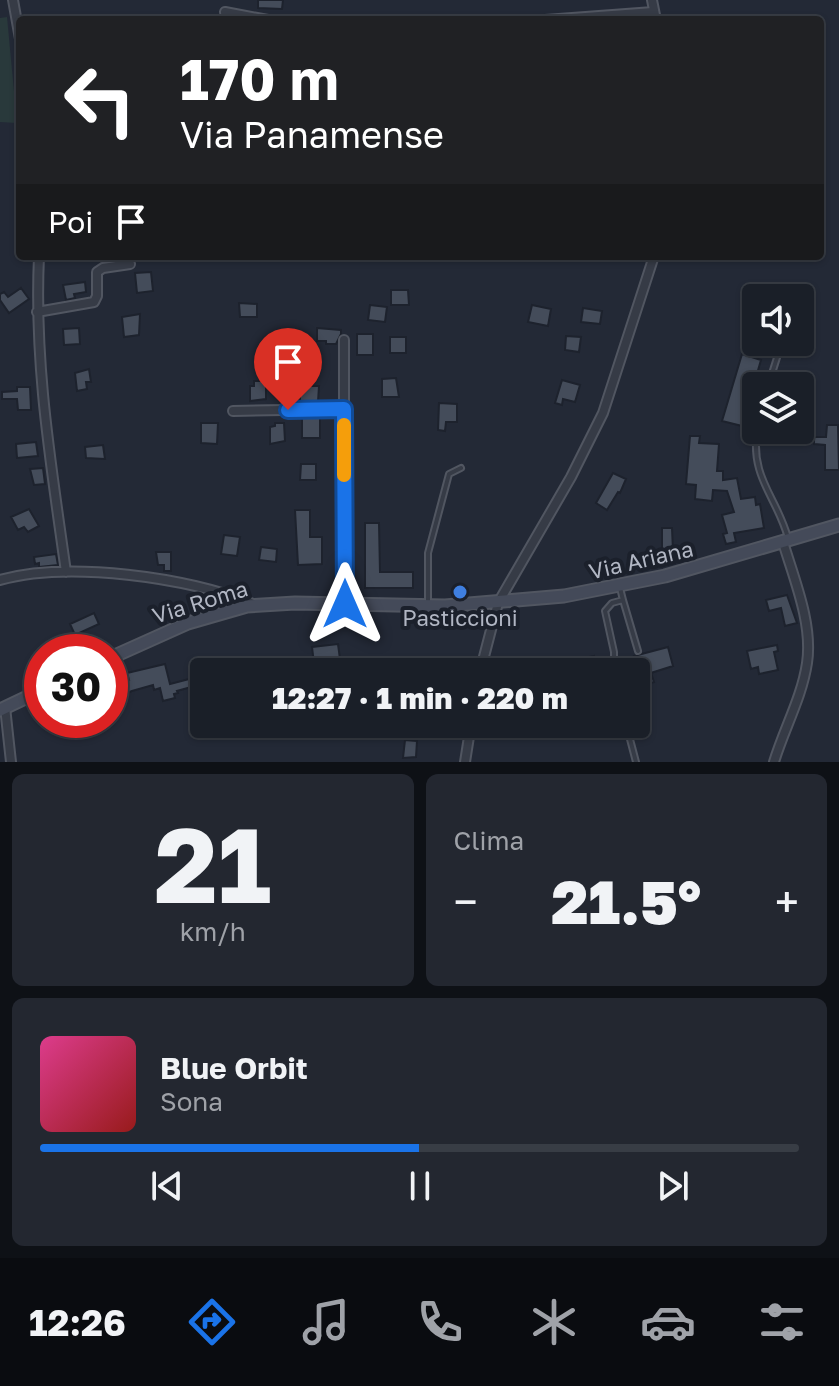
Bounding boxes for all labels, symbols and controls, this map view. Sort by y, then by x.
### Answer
text: 170 m [180,45,339,112]
icon: left [48,48,152,152]
text: Via Panamense [180,113,444,156]
icon: arrive [109,200,153,244]
text: Poi [48,204,93,240]
map controls [742,284,814,444]
button: sound [742,284,814,356]
pin [254,328,322,410]
icon: arrive [266,340,310,384]
button: layers [742,372,814,444]
street label: Via Ariana [586,534,696,585]
position arrow [303,562,387,646]
street label: Via Roma [149,574,251,629]
marker: Pasticcioni [451,583,469,601]
place label: Pasticcioni [402,604,518,631]
speed limit sign: 30 [24,634,128,738]
text: 12:27 · 1 min · 220 m [272,680,568,716]
text: 21 [154,801,271,926]
text: Clima [454,825,524,856]
text: 21.5° [551,865,701,937]
text: − [454,875,478,928]
text: + [775,875,799,928]
text: km/h [180,916,246,947]
text: Blue Orbit [160,1050,308,1086]
text: Sona [160,1086,223,1117]
icon: previous [145,1164,189,1208]
icon: pause [398,1164,442,1208]
icon: next [651,1164,695,1208]
icon: directions [184,1294,240,1350]
icon: music [298,1294,354,1350]
icon: phone [412,1294,468,1350]
icon: climate [526,1294,582,1350]
icon: car [640,1294,696,1350]
icon: filters [754,1294,810,1350]
text: 12:26 [29,1301,126,1344]

